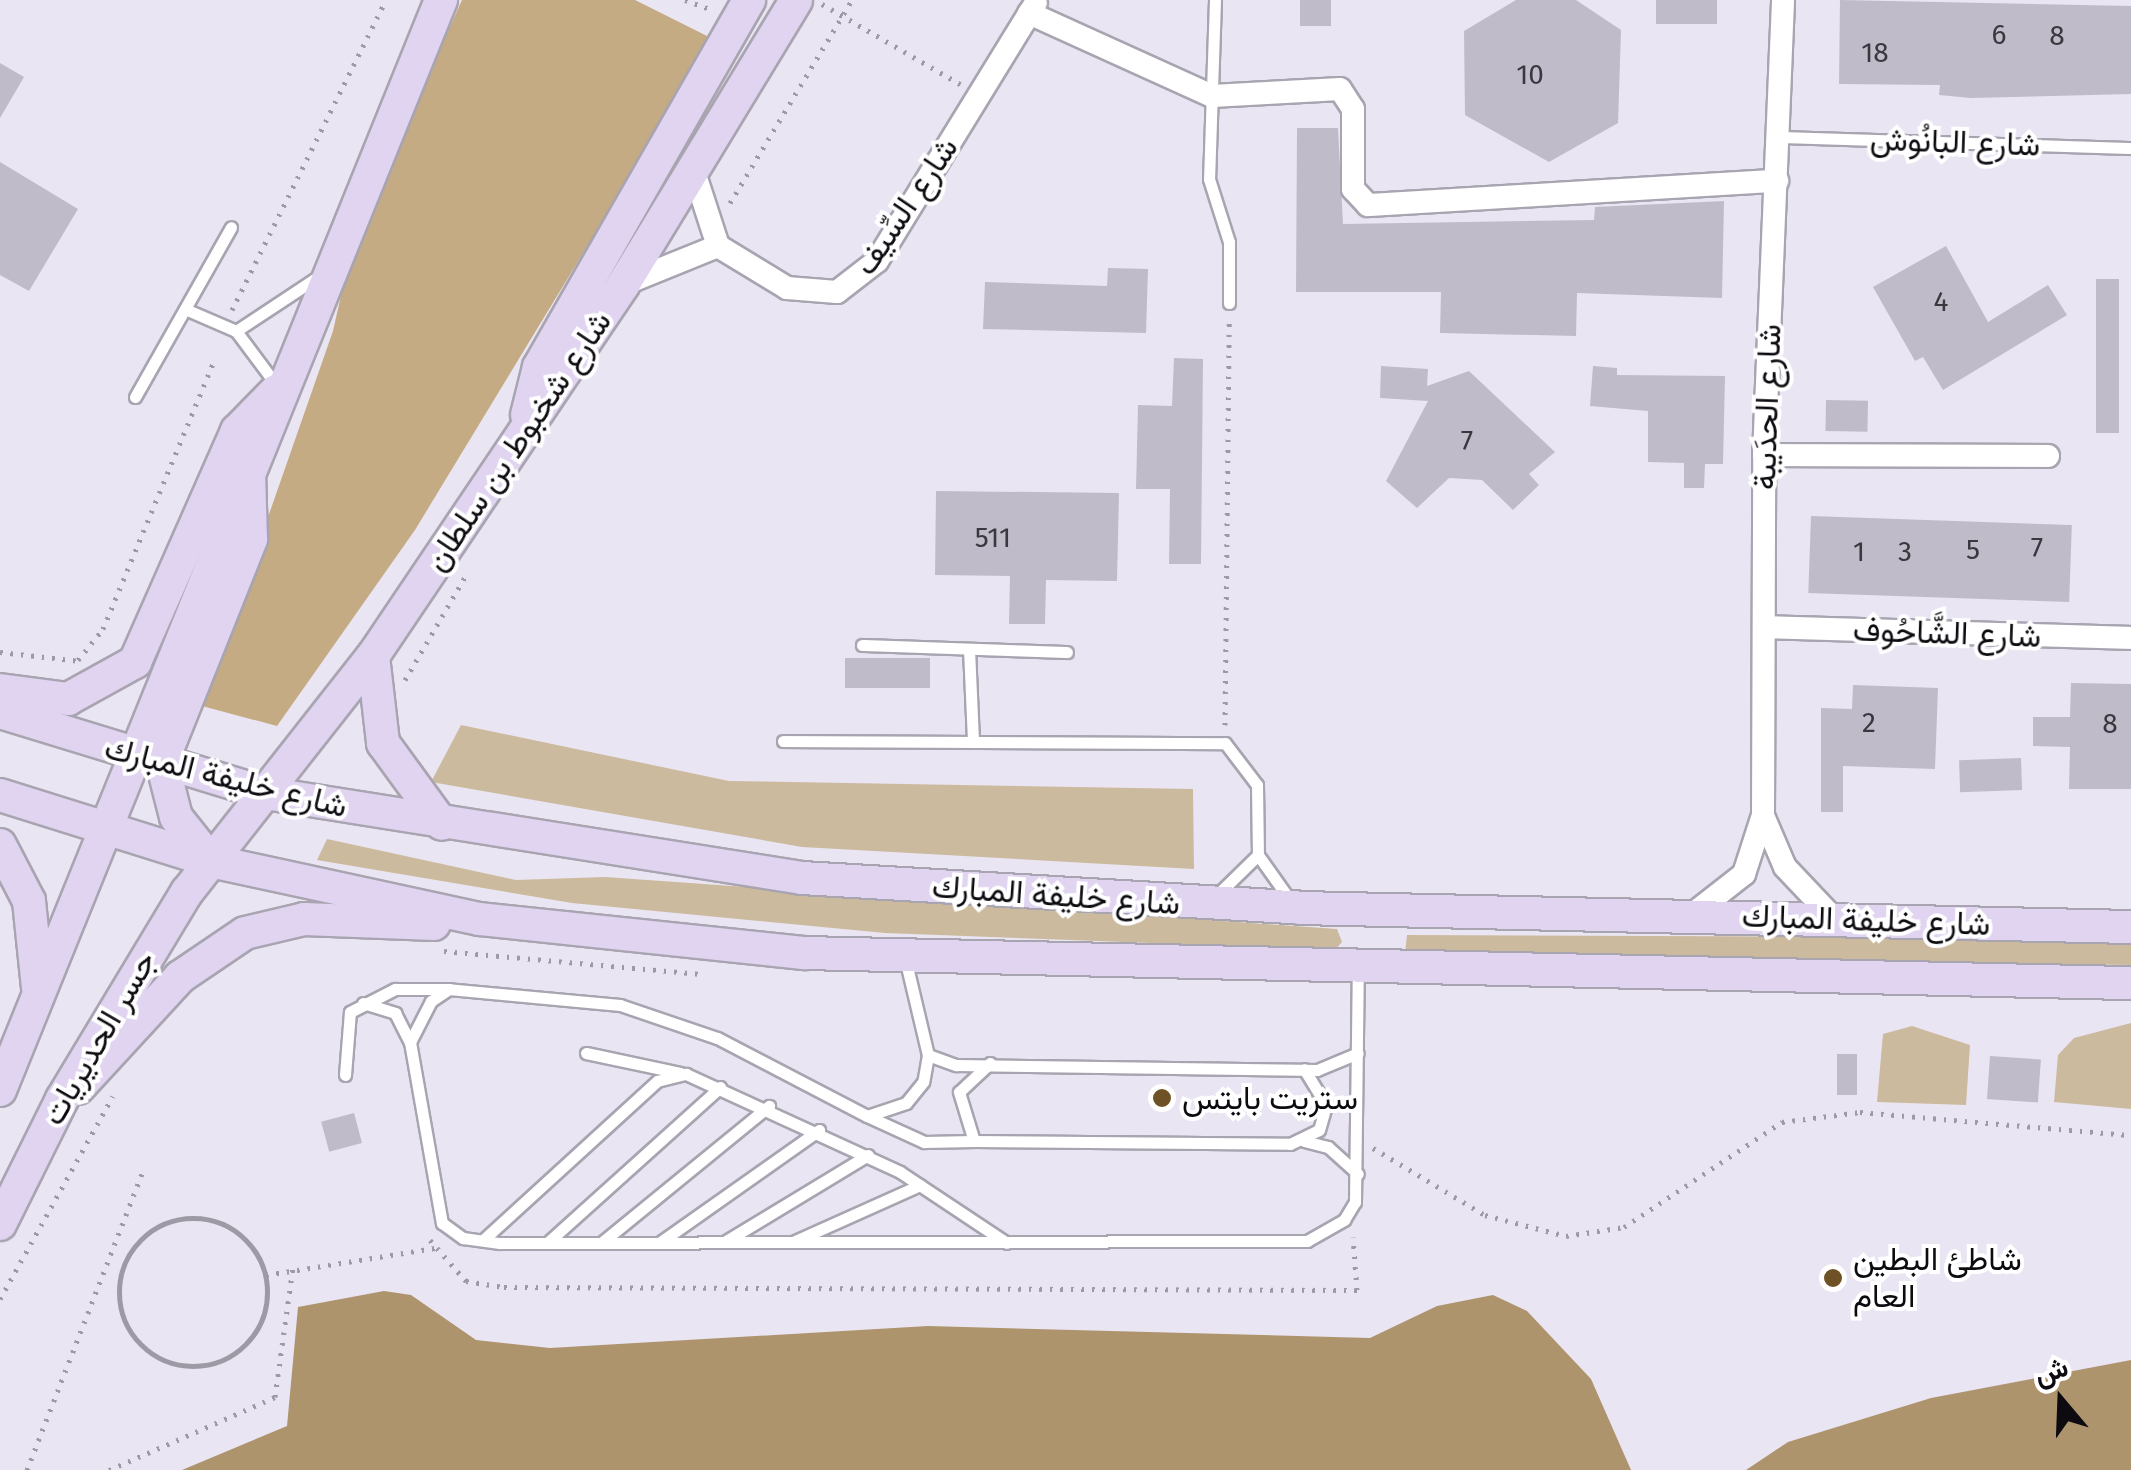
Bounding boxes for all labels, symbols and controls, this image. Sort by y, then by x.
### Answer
house number: 6 [1992,18,2006,52]
house number: 8 [2049,19,2065,53]
house number: 18 [1861,36,1889,70]
house number: 10 [1516,58,1544,92]
street label: شارع البانُوش [1869,120,2041,164]
street label: شارع السِّيف [846,130,966,282]
house number: 4 [1934,285,1948,319]
street label: شارع شخبوط بن سلطان [417,304,619,578]
street label: شارع الحدَيبة [1745,323,1789,491]
house number: 7 [1461,424,1473,458]
house number: 511 [975,521,1011,555]
house number: 7 [2031,531,2043,565]
house number: 5 [1966,533,1980,567]
house number: 1 [1853,535,1865,569]
house number: 3 [1898,535,1912,569]
street label: شارع الشَّاحُوف [1852,611,2042,655]
house number: 2 [1862,706,1876,740]
house number: 8 [2102,707,2118,741]
street label: شارع خليفة المبارك [101,728,351,826]
street label: شارع خليفة المبارك [931,867,1181,923]
street label: شارع خليفة المبارك [1741,896,1991,944]
street label: جسر الحديريات [34,944,164,1132]
place label: ستريت بايتس [1182,1079,1358,1117]
marker: ستريت بايتس [1151,1087,1173,1109]
place label: شاطئ البطين العام [1853,1241,2022,1316]
marker: شاطئ البطين العام [1822,1267,1844,1289]
north arrow [2011,1350,2111,1450]
text: ش [2030,1350,2072,1392]

